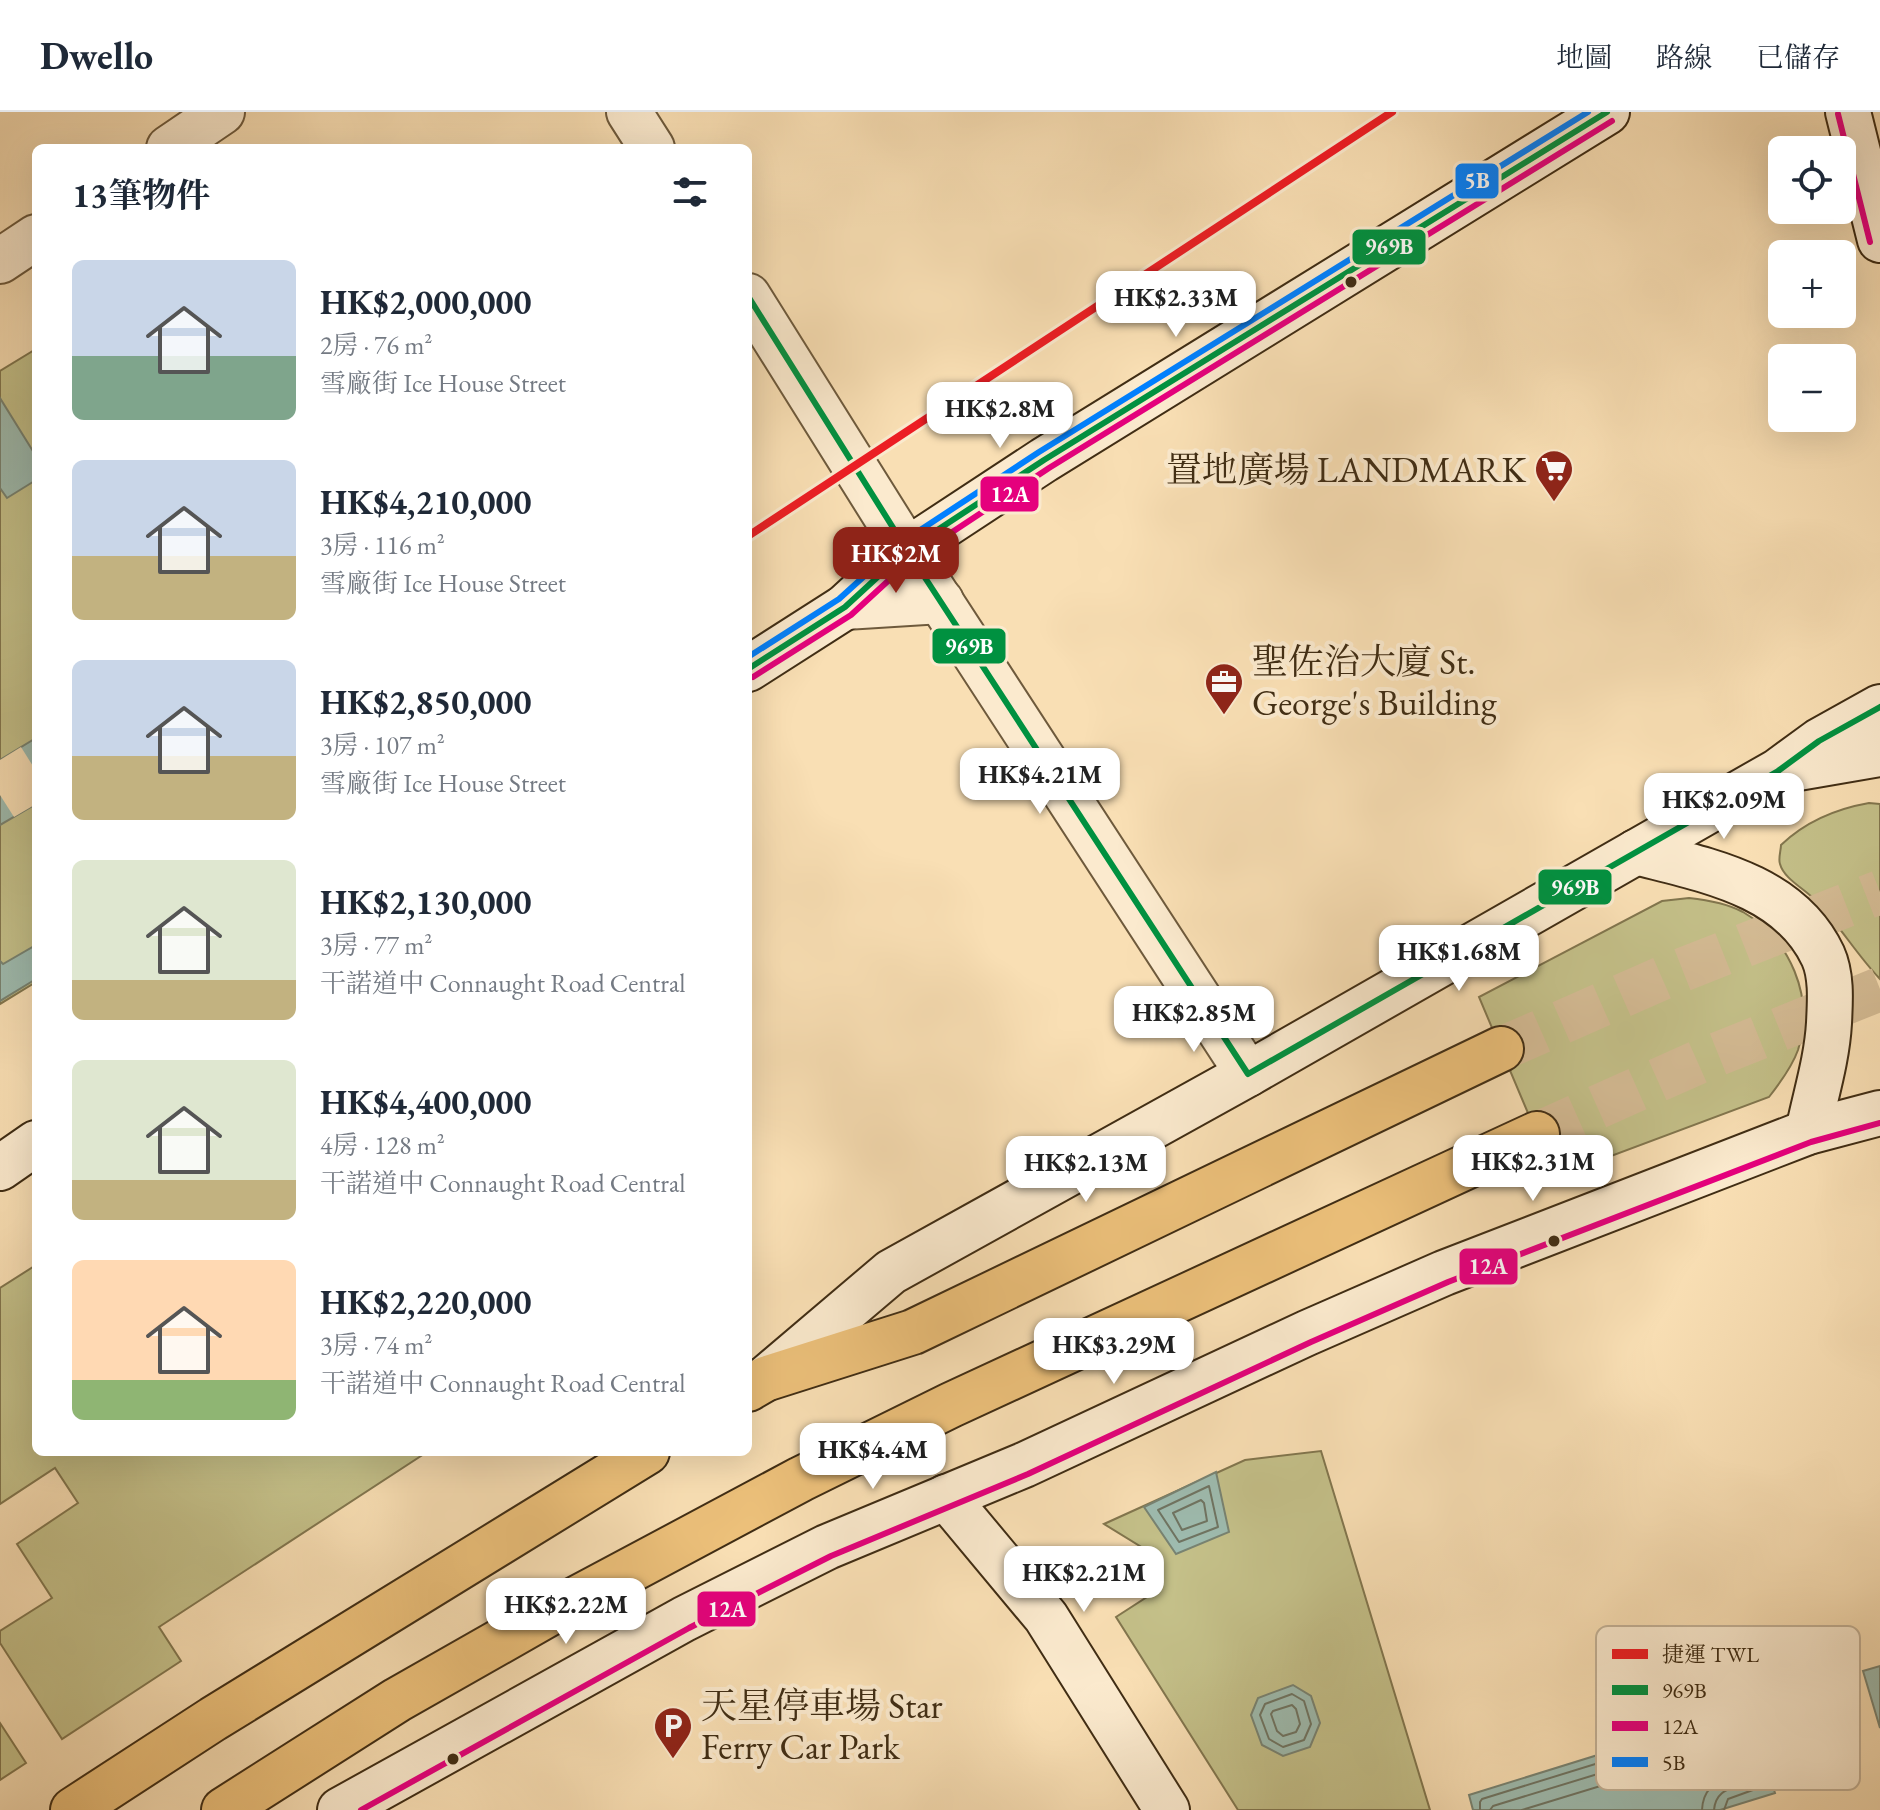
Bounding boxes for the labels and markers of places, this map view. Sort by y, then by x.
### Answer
pin: HK$2.33M [1093,271,1259,339]
unlabelled marker [1343,274,1359,290]
pin: HK$2.8M [926,382,1074,450]
place label: 置地廣場 LANDMARK [1166,446,1526,493]
supermarket icon: 置地廣場 LANDMARK [1533,448,1575,503]
pin: HK$2M [840,527,952,595]
place label: 聖佐治大廈 St. George's Building [1252,638,1497,726]
office icon: 聖佐治大廈 St. George's Building [1203,661,1245,716]
pin: HK$4.21M [957,748,1123,816]
pin: HK$2.09M [1641,773,1807,841]
pin: HK$1.68M [1376,925,1542,993]
pin: HK$2.85M [1111,986,1277,1054]
pin: HK$2.31M [1450,1135,1616,1203]
pin: HK$2.13M [1003,1136,1169,1204]
unlabelled marker [1546,1233,1562,1249]
pin: HK$3.29M [1031,1318,1197,1386]
pin: HK$4.4M [799,1423,947,1491]
pin: HK$2.21M [1001,1546,1167,1614]
pin: HK$2.22M [483,1578,649,1646]
place label: 天星停車場 Star Ferry Car Park [701,1682,943,1770]
parking icon: 天星停車場 Star Ferry Car Park [652,1705,694,1760]
unlabelled marker [445,1751,461,1767]

